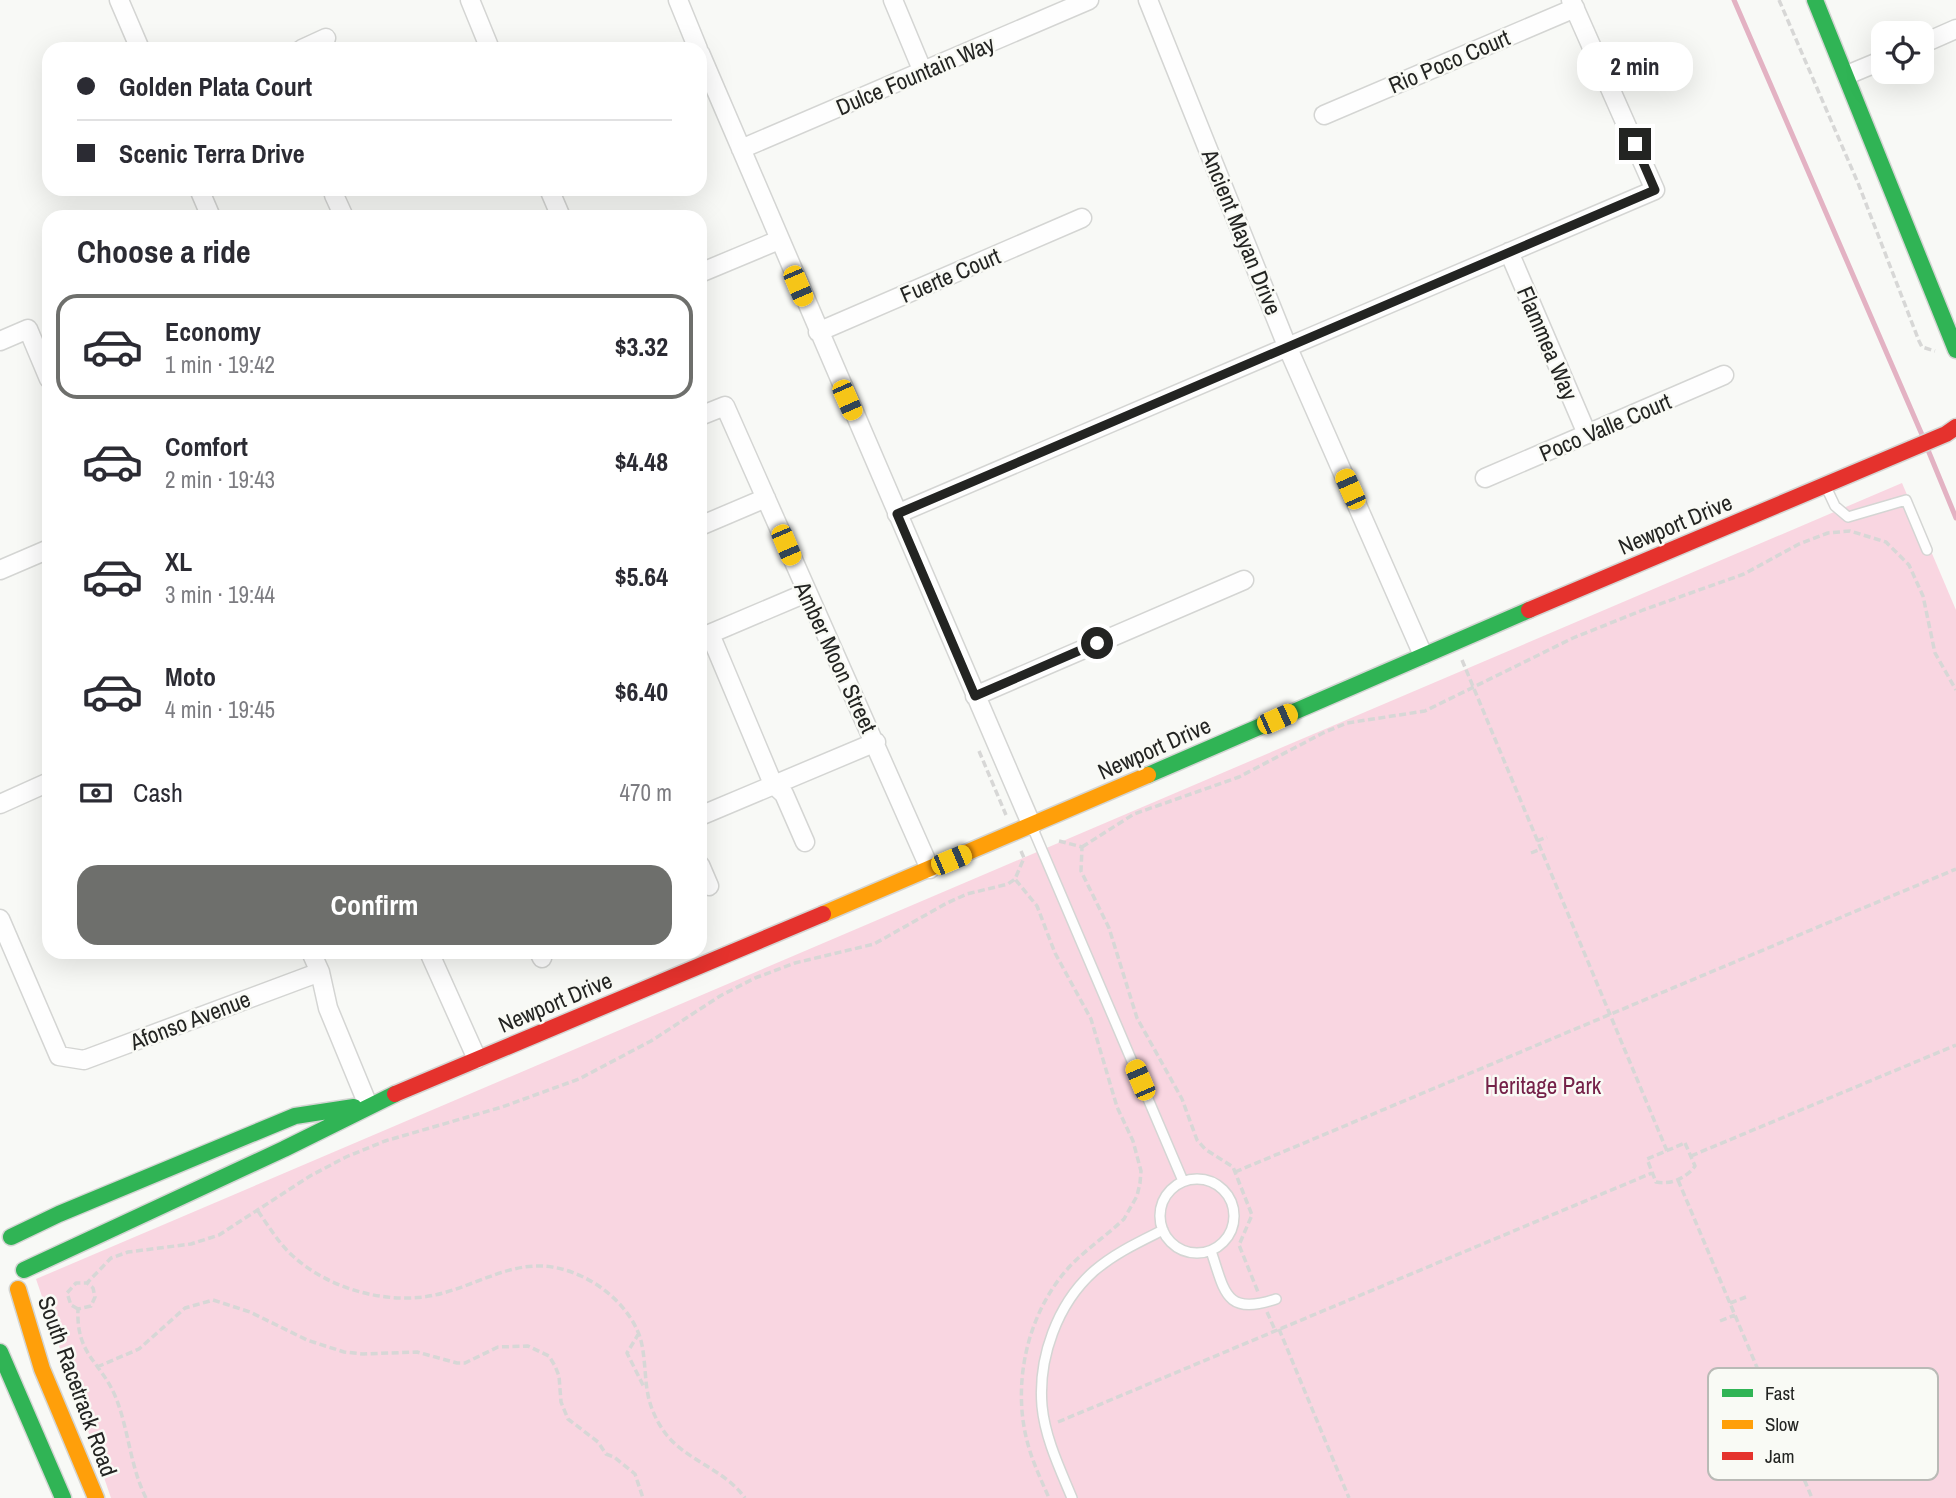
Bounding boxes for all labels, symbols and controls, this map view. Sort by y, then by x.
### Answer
map controls [1871,21,1934,84]
button: locate [1871,21,1934,84]
street label: Rio Poco Court [1384,22,1514,100]
street label: Dulce Fountain Way [831,27,999,122]
callout: 2 min [1577,43,1693,92]
text: 2 min [1610,51,1660,82]
text: Golden Plata Court [119,69,312,104]
route end [1619,128,1651,160]
text: Scenic Terra Drive [119,136,305,171]
street label: Ancient Mayan Drive [1194,144,1289,319]
text: Choose a ride [77,230,251,273]
street label: Fuerte Court [895,240,1005,310]
car [781,263,816,309]
street label: Flammea Way [1510,281,1586,405]
text: Economy [165,314,261,349]
icon: car [81,315,144,378]
text: $3.32 [615,329,668,364]
text: 1 min · 19:42 [165,349,275,380]
car [829,377,866,423]
street label: Poco Valle Court [1534,385,1676,469]
text: Comfort [165,429,248,464]
icon: car [81,430,144,493]
text: $4.48 [615,444,668,479]
text: 2 min · 19:43 [165,464,275,495]
car [1332,466,1369,512]
street label: Newport Drive [1613,486,1737,562]
car [769,522,804,568]
text: XL [165,544,192,579]
icon: car [81,545,144,608]
text: $5.64 [615,559,668,594]
street label: Amber Moon Street [787,575,885,738]
text: 3 min · 19:44 [165,579,275,610]
route start [1081,627,1113,659]
text: Moto [165,659,216,694]
icon: car [81,660,144,723]
text: $6.40 [615,674,668,709]
text: 4 min · 19:45 [165,694,275,725]
car [1254,701,1301,737]
street label: Newport Drive [1093,709,1215,787]
icon: cash [77,774,115,812]
text: Cash [133,775,183,810]
text: 470 m [620,777,672,808]
car [928,842,975,878]
button: Confirm [77,865,672,945]
street label: Newport Drive [493,964,617,1040]
street label: Afonso Avenue [124,983,255,1058]
car [1123,1057,1158,1103]
park label: Heritage Park [1485,1070,1602,1101]
street label: South Racetrack Road [31,1292,125,1480]
legend [1708,1368,1938,1480]
text: Fast [1765,1380,1795,1406]
text: Slow [1765,1411,1800,1437]
text: Jam [1765,1443,1794,1469]

